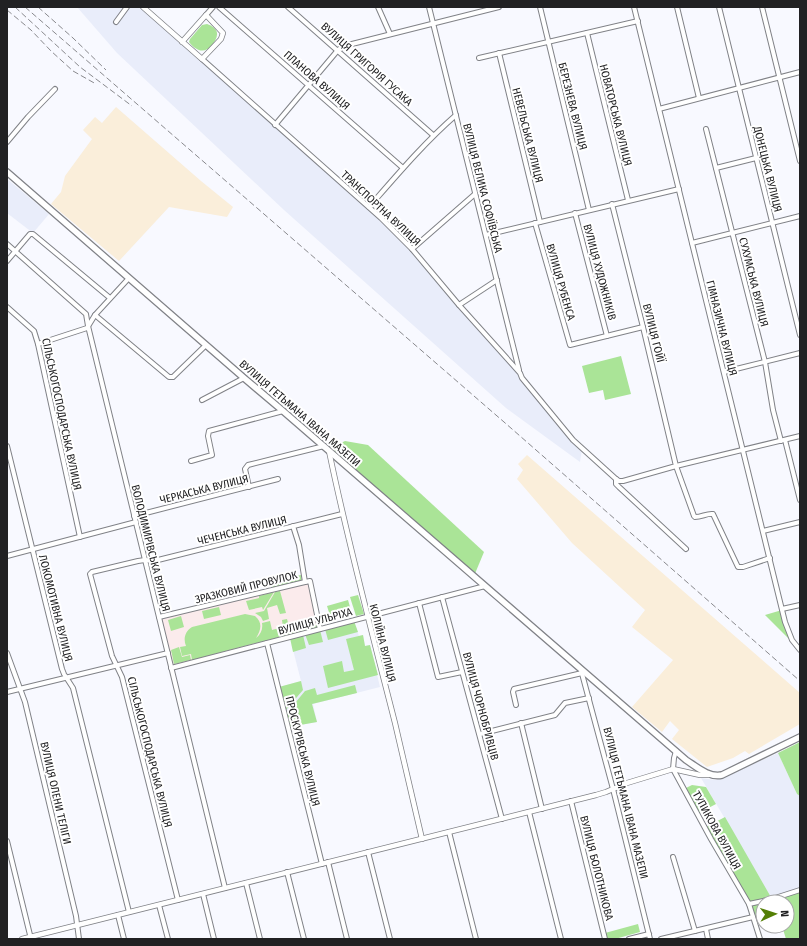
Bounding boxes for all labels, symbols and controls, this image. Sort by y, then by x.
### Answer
street label: ВУЛИЦЯ ГРИГОРІЯ ГУСАКА [318,20,415,109]
street label: ПЛАНОВА ВУЛИЦЯ [281,48,352,113]
street label: БЕРЕЗНЕВА ВУЛИЦЯ [555,61,590,151]
street label: НОВАТОРСЬКА ВУЛИЦЯ [597,63,634,167]
street label: НЕВЕЛЬСЬКА ВУЛИЦЯ [509,86,546,184]
street label: ВУЛИЦЯ ВЕЛИКА СОФІЇВСЬКА [460,122,505,254]
street label: ДОНЕЦЬКА ВУЛИЦЯ [750,124,784,213]
street label: ТРАНСПОРТНА ВУЛИЦЯ [338,168,423,249]
street label: ВУЛИЦЯ ХУДОЖНИКІВ [580,223,619,322]
street label: СУХУМСЬКА ВУЛИЦЯ [736,236,771,328]
street label: ВУЛИЦЯ РУБЕНСА [543,242,578,322]
street label: ГІМНАЗИЧНА ВУЛИЦЯ [703,279,740,377]
street label: ВУЛИЦЯ ГОЙЇ [640,302,667,365]
street label: СІЛЬСЬКОГОСПОДАРСЬКА ВУЛИЦЯ [39,337,84,491]
street label: ВУЛИЦЯ ГЕТЬМАНА ІВАНА МАЗЕПИ [237,357,363,469]
street label: ЧЕРКАСЬКА ВУЛИЦЯ [159,472,250,507]
street label: ВОЛОДИМИРІВСЬКА ВУЛИЦЯ [128,483,173,613]
street label: ЧЕЧЕНСЬКА ВУЛИЦЯ [196,513,288,548]
street label: ЛОКОМОТИВНА ВУЛИЦЯ [36,553,75,663]
street label: ЗРАЗКОВИЙ ПРОВУЛОК [193,568,299,607]
street label: КОЛІЙНА ВУЛИЦЯ [367,603,399,684]
street label: ВУЛИЦЯ УЛЬРІХА [277,605,354,638]
street label: ВУЛИЦЯ ЧОРНОБРИВЦІВ [460,651,501,762]
street label: СІЛЬСЬКОГОСПОДАРСЬКА ВУЛИЦЯ [124,675,175,829]
street label: ПРОСКУРІВСЬКА ВУЛИЦЯ [283,695,322,808]
street label: ВУЛИЦЯ ГЕТЬМАНА ІВАНА МАЗЕПИ [600,726,651,880]
street label: ВУЛИЦЯ ОЛЕНИ ТЕЛІГИ [37,741,74,846]
street label: ТУПИКОВА ВУЛИЦЯ [690,789,743,872]
street label: ВУЛИЦЯ БОЛОТНИКОВА [577,814,616,922]
north arrow [755,894,795,934]
text: N [778,910,791,917]

